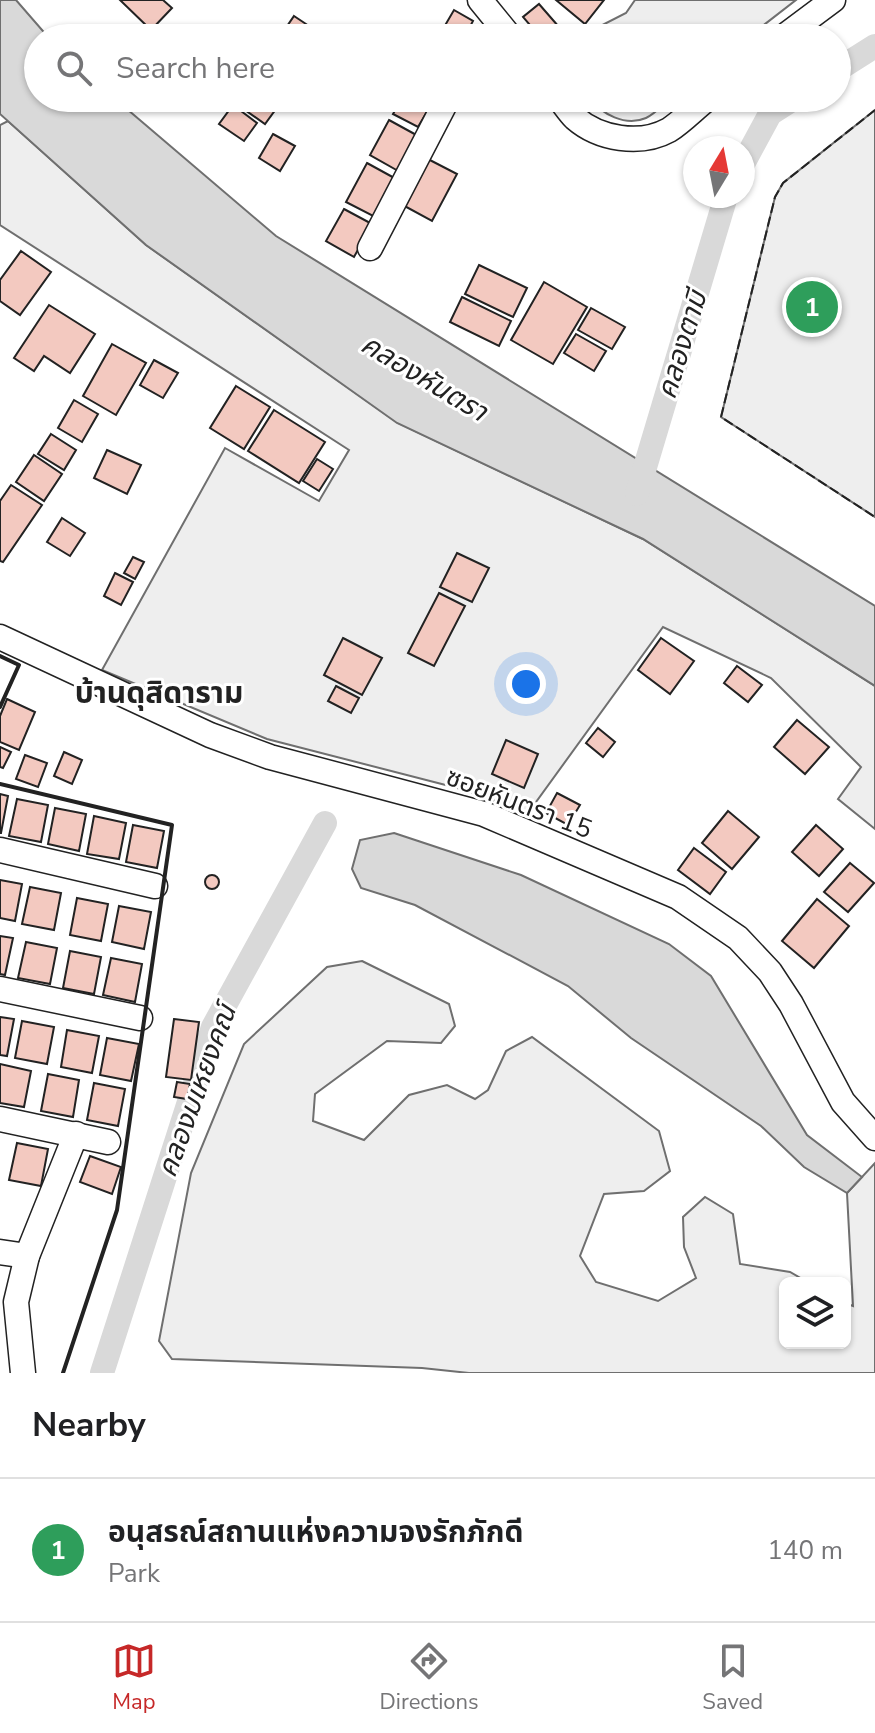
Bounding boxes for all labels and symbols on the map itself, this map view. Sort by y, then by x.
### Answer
north arrow [683,136,755,208]
pin: 1 [786,277,838,337]
water label: คลองตามี [648,283,718,403]
water label: คลองหันตรา [354,325,495,431]
your location [506,664,546,704]
district label: บ้านดุสิดาราม [75,673,243,714]
street label: ซอยหันตรา 15 [441,759,597,847]
water label: คลองมเหยงคณ์ [148,995,247,1182]

